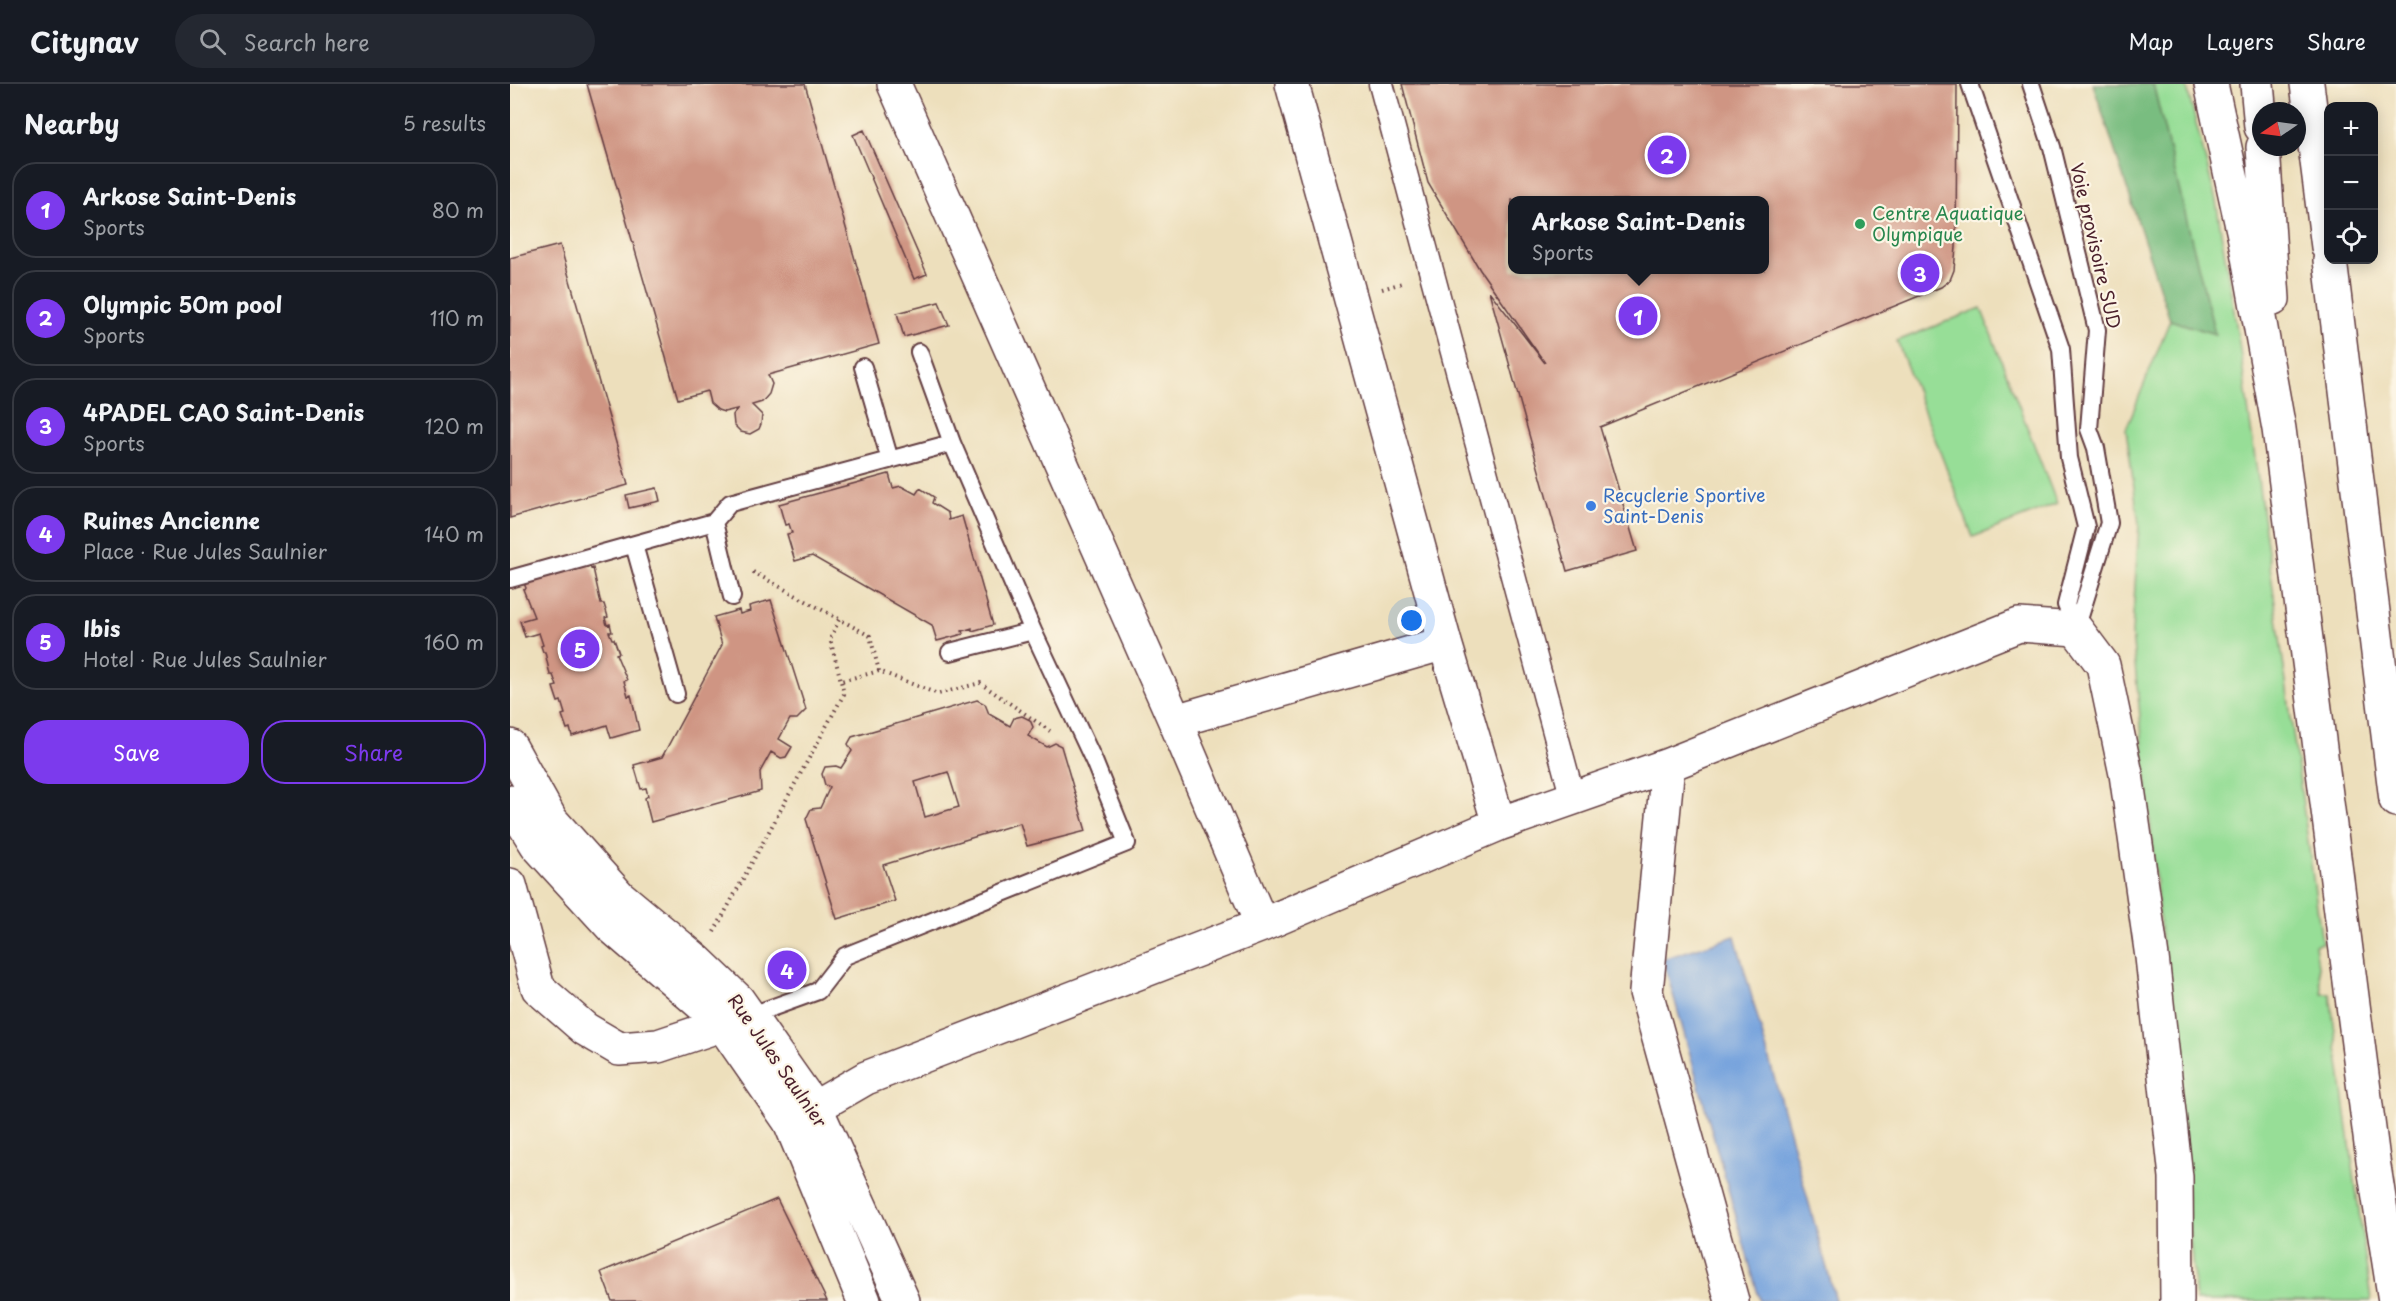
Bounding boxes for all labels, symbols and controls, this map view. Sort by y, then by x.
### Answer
search box [175,14,595,68]
text: Citynav [30,20,139,63]
icon: search [196,25,229,58]
text: Search here [244,25,370,58]
text: Map [2129,25,2173,57]
text: Layers [2206,25,2274,57]
text: Share [2307,25,2366,57]
north arrow [2252,102,2306,156]
map controls [2324,102,2378,264]
button: + [2324,102,2378,156]
text: Nearby [24,104,119,143]
text: 5 results [403,108,486,138]
pin: 2 [1648,132,1686,178]
button: − [2324,156,2378,210]
street label: Voie provisoire SUD [2064,160,2129,331]
text: Arkose Saint-Denis [83,179,296,212]
text: 1 [41,195,50,225]
text: 80 m [432,195,484,225]
popup [1508,196,1769,274]
place label: Centre Aquatique Olympique [1872,199,2024,247]
text: Arkose Saint-Denis [1532,204,1745,237]
button: locate [2324,210,2378,264]
text: Sports [83,212,145,242]
marker: Centre Aquatique Olympique [1853,217,1867,231]
text: Sports [1532,237,1594,267]
pin: 3 [1900,250,1940,296]
text: Olympic 50m pool [83,287,282,320]
pin: 1 [1618,294,1658,338]
text: 2 [38,303,53,333]
text: 110 m [430,303,484,333]
text: Sports [83,320,145,350]
text: 4PADEL CAO Saint-Denis [83,395,364,428]
text: 3 [39,411,52,441]
text: 120 m [425,411,484,441]
text: Sports [83,428,145,458]
place label: Recyclerie Sportive Saint-Denis [1603,481,1766,529]
marker: Recyclerie Sportive Saint-Denis [1584,499,1598,513]
text: Ruines Ancienne [83,503,260,536]
text: 4 [39,519,52,549]
text: 140 m [424,519,484,549]
text: Place · Rue Jules Saulnier [83,536,327,566]
your location [1397,606,1426,635]
text: Ibis [83,611,121,644]
pin: 5 [560,626,600,672]
text: 5 [39,627,52,657]
text: 160 m [424,627,484,657]
text: Hotel · Rue Jules Saulnier [83,644,327,674]
button: Save [24,720,249,784]
button: Share [261,720,486,784]
pin: 4 [768,948,806,992]
street label: Rue Jules Saulnier [722,988,835,1133]

